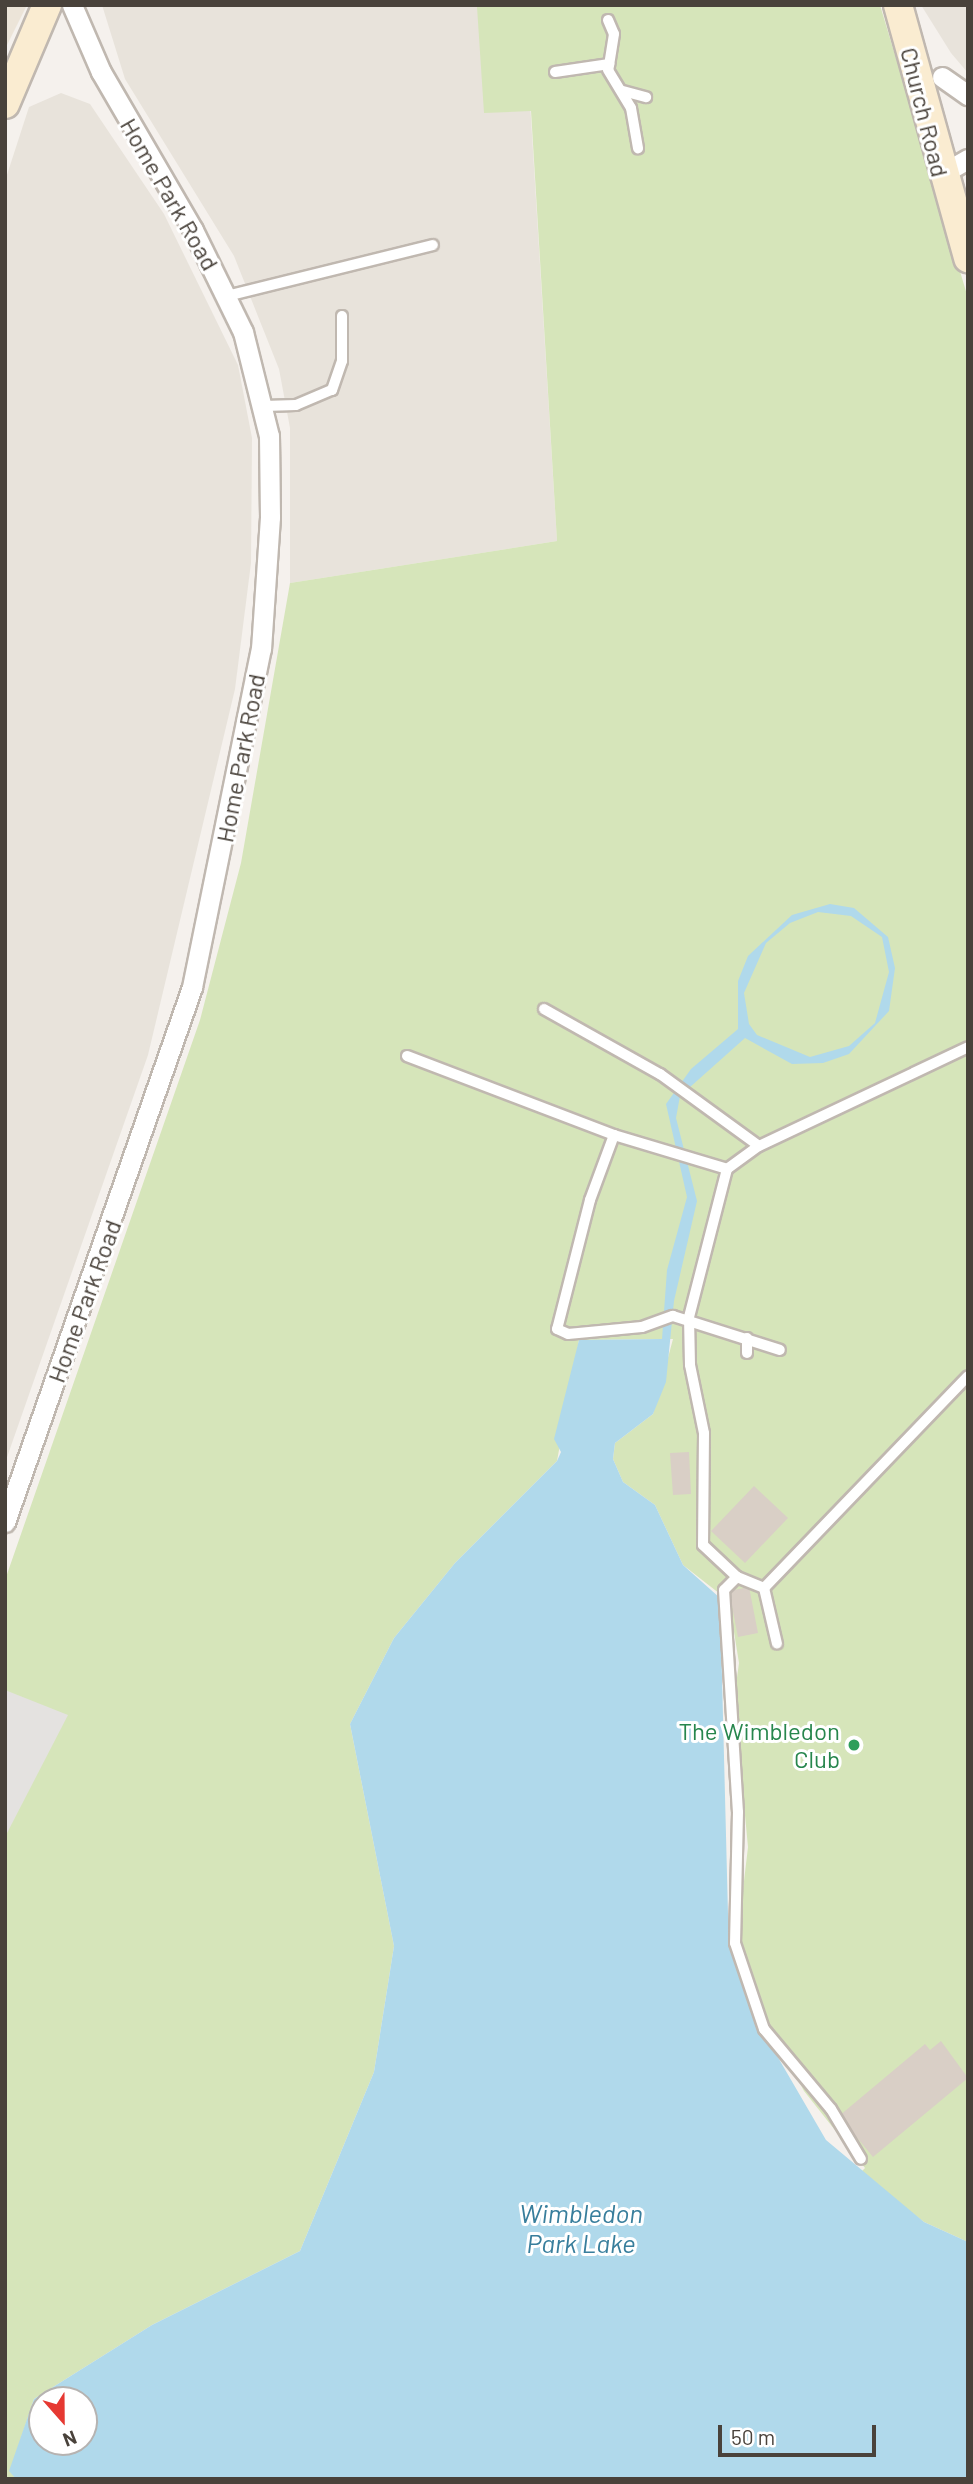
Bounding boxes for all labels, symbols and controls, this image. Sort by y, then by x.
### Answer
street label: Church Road [895,44,955,180]
street label: Home Park Road [115,113,225,275]
street label: Home Park Road [210,671,270,845]
street label: Home Park Road [41,1216,127,1386]
place label: The Wimbledon Club [678,1717,840,1773]
marker: The Wimbledon Club [846,1737,862,1753]
water label: Wimbledon Park Lake [519,2197,643,2258]
north arrow [28,2386,98,2456]
scale bar [721,2410,878,2454]
text: 50 m [731,2424,775,2449]
text: N [60,2426,80,2452]

